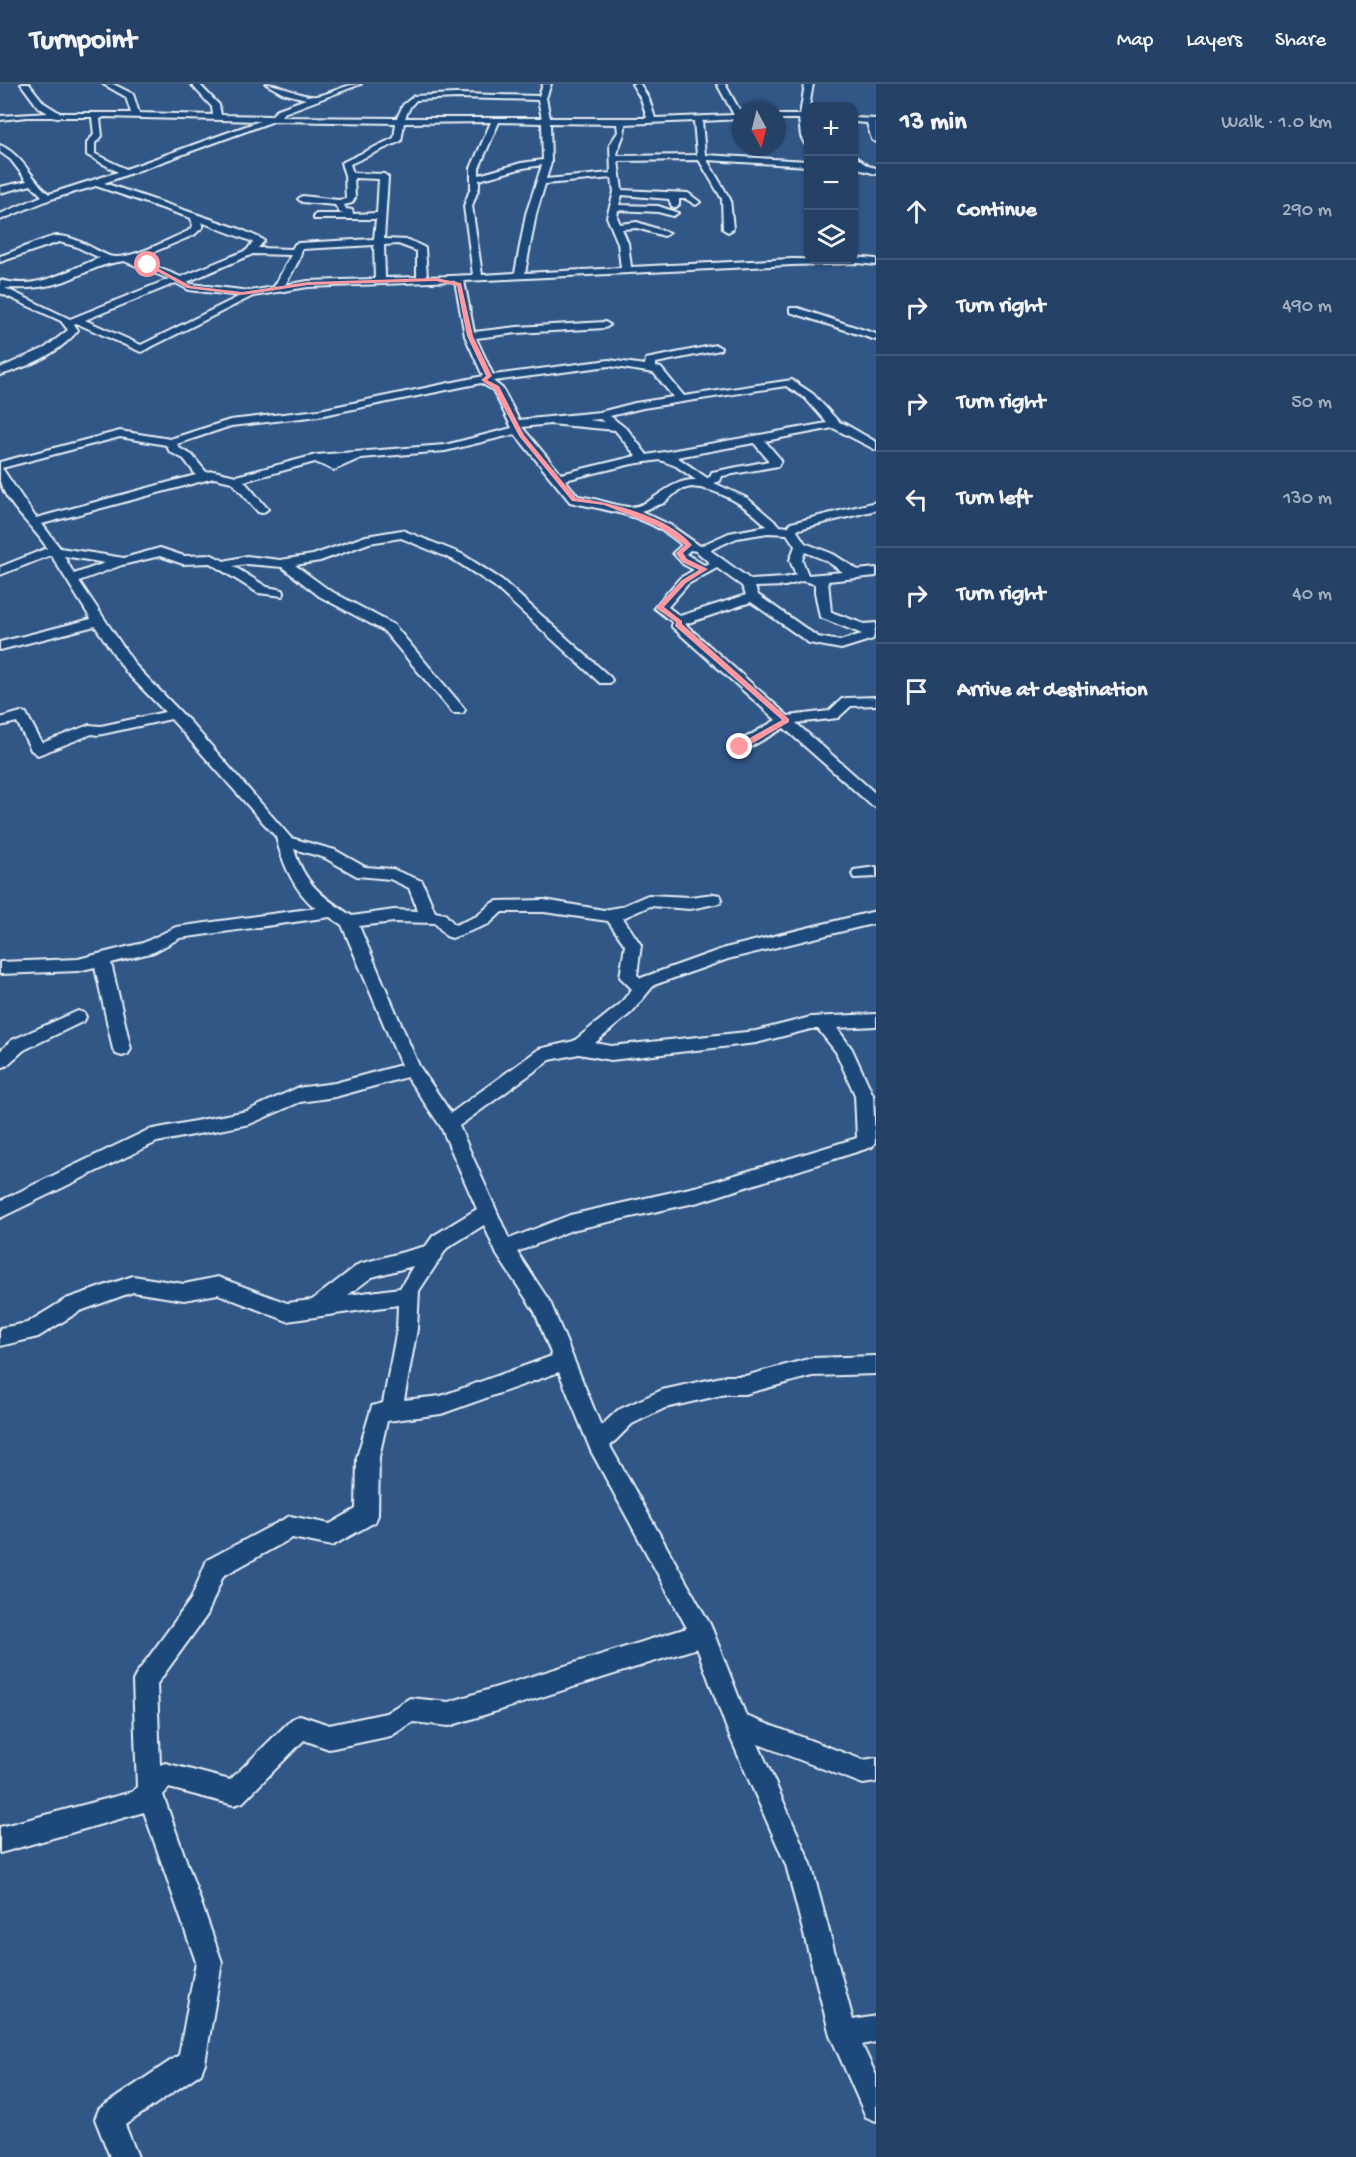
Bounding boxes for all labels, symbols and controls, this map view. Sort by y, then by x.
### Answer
text: Turnpoint [30,25,136,58]
text: Map [1117,29,1153,54]
text: Layers [1186,29,1242,54]
text: Share [1275,29,1326,54]
north arrow [732,102,786,156]
map controls [804,102,858,264]
button: + [804,102,858,156]
text: 13 min [900,108,967,139]
text: Walk · 1.0 km [1221,112,1332,135]
button: − [804,156,858,210]
icon: ahead [900,195,933,228]
text: Continue [957,198,1037,224]
text: 290 m [1282,200,1332,223]
button: layers [804,210,858,264]
route start [134,251,160,277]
icon: right [900,291,933,324]
text: Turn right [957,294,1045,320]
text: 490 m [1282,296,1332,319]
icon: right [900,387,933,420]
text: Turn right [957,390,1045,416]
text: 50 m [1291,392,1332,415]
icon: left [900,483,933,516]
text: Turn left [957,486,1031,512]
text: 130 m [1283,488,1332,511]
icon: right [900,579,933,612]
text: Turn right [957,582,1045,608]
text: 40 m [1292,584,1332,607]
icon: arrive [900,675,933,708]
text: Arrive at destination [957,678,1147,704]
route end [726,733,752,759]

